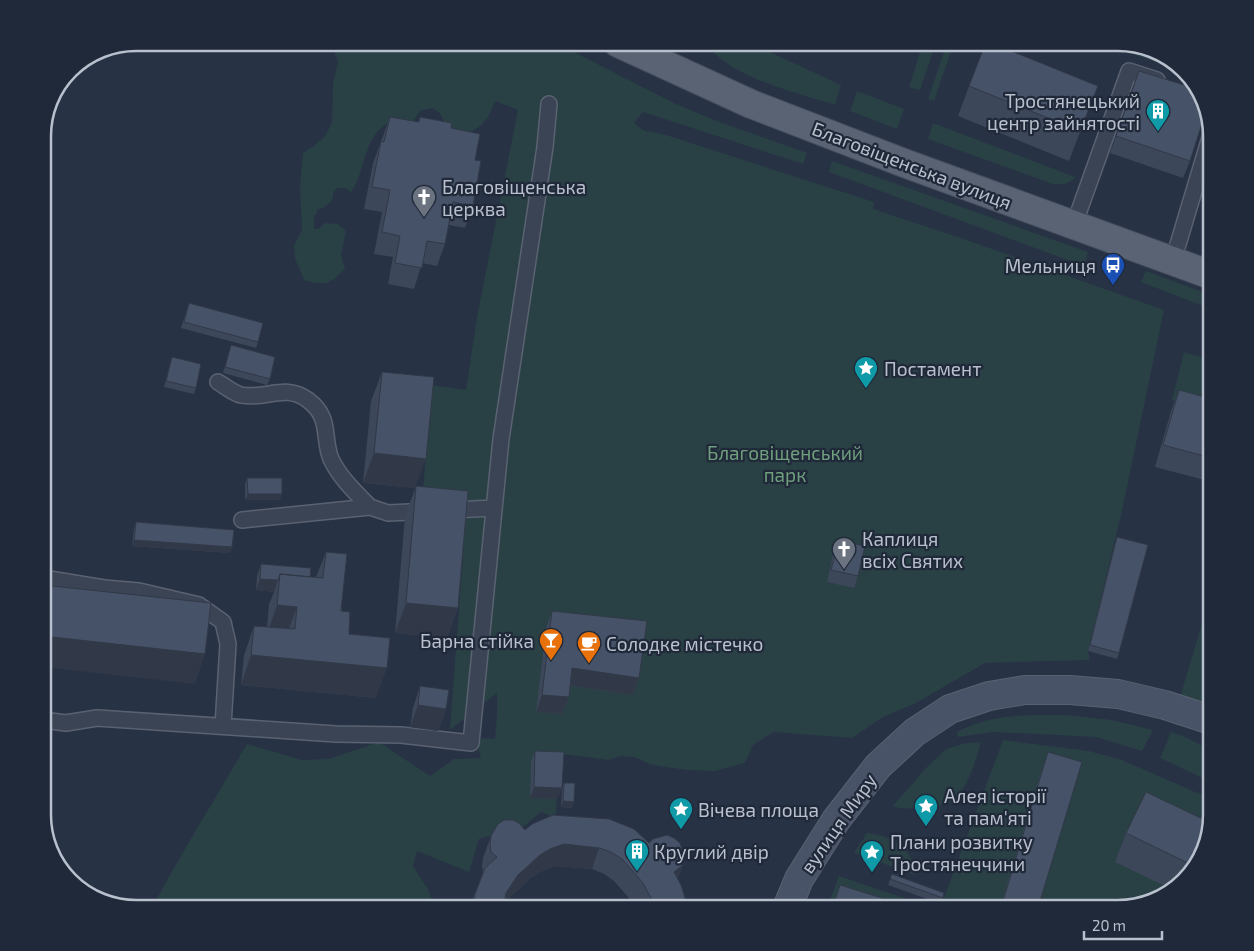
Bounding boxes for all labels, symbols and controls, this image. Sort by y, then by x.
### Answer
place label: Тростянецький центр зайнятості [987,89,1140,134]
building icon: Тростянецький центр зайнятості [1145,98,1171,132]
street label: Благовіщенська вулиця [809,116,1015,215]
place label: Благовіщенська церква [442,175,586,220]
church icon: Благовіщенська церква [411,184,437,218]
bus stop icon: Мельниця [1100,252,1126,286]
place label: Мельниця [1005,254,1096,277]
place icon: Постамент [853,355,879,389]
place label: Постамент [884,357,982,380]
park label: Благовіщенський парк [707,441,863,486]
place label: Каплиця всіх Святих [862,527,963,572]
church icon: Каплиця всіх Святих [831,536,857,570]
bar icon: Барна стійка [538,627,564,661]
place label: Барна стійка [420,629,534,652]
cafe icon: Солодке містечко [576,630,602,664]
place label: Солодке містечко [606,632,763,655]
street label: вулиця Миру [795,769,882,878]
place label: Алея історії та пам'яті [944,784,1046,829]
place icon: Алея історії та пам'яті [913,793,939,827]
place icon: Вічева площа [668,796,694,830]
place label: Вічева площа [698,798,819,821]
place label: Плани розвитку Тростянеччини [890,830,1033,875]
building icon: Круглий двір [624,838,650,872]
place icon: Плани розвитку Тростянеччини [859,839,885,873]
place label: Круглий двір [654,840,769,864]
scale bar [1084,908,1162,940]
text: 20 m [1092,916,1126,934]

